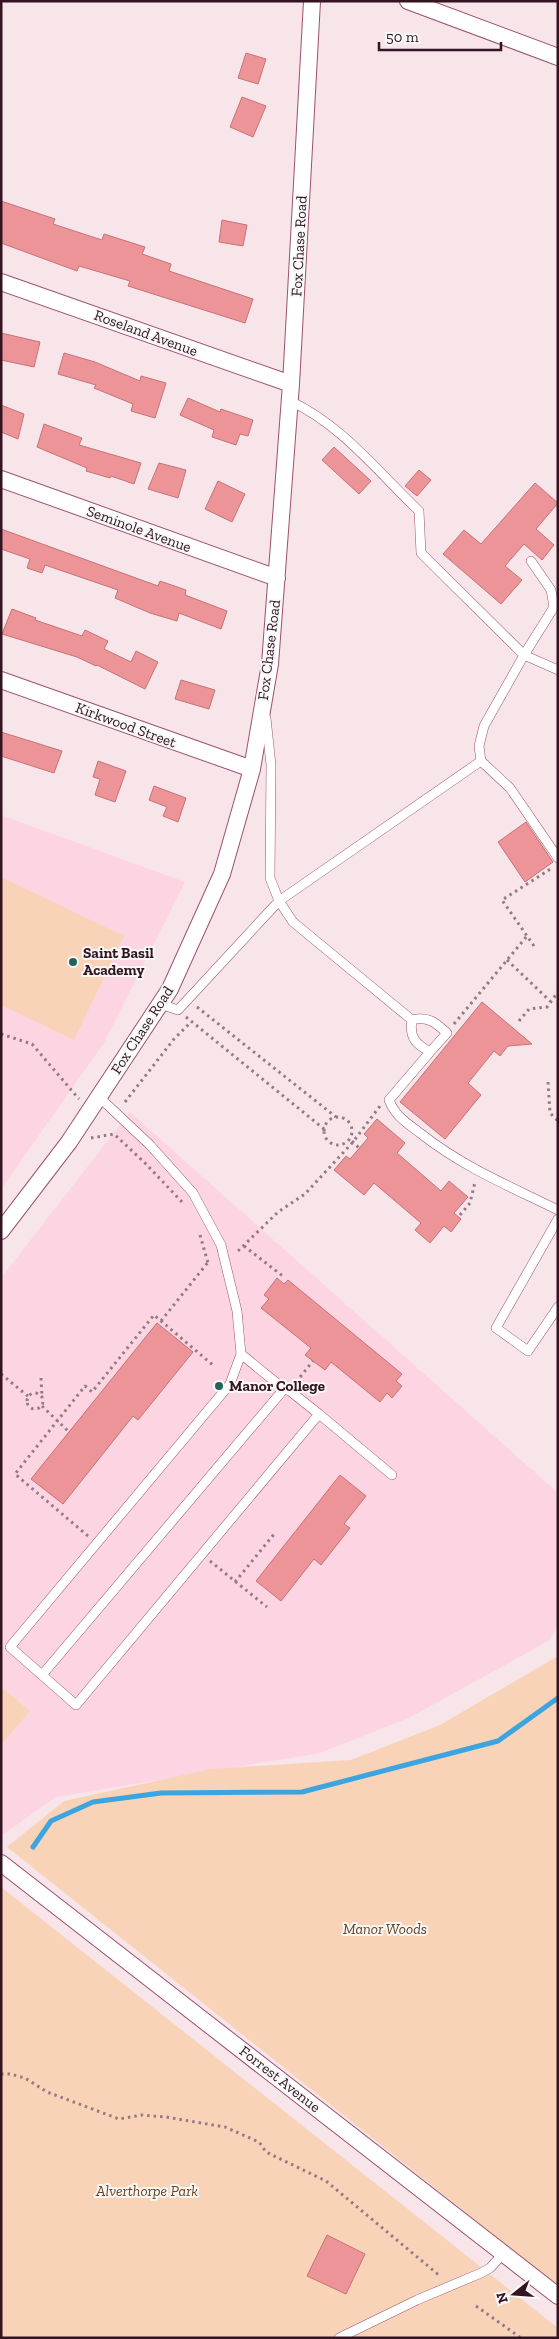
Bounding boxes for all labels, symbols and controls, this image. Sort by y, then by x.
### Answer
scale bar [379,20,502,52]
text: 50 m [386,28,419,46]
street label: Fox Chase Road [287,194,311,297]
street label: Roseland Avenue [92,306,200,360]
street label: Seminole Avenue [84,502,194,556]
street label: Fox Chase Road [254,598,284,701]
street label: Kirkwood Street [73,698,179,752]
place label: Saint Basil Academy [83,944,154,979]
marker: Saint Basil Academy [67,956,79,968]
street label: Fox Chase Road [107,982,178,1077]
place label: Manor College [229,1377,325,1395]
marker: Manor College [213,1380,225,1392]
park label: Manor Woods [343,1920,427,1938]
street label: Forrest Avenue [236,2042,324,2116]
park label: Alverthorpe Park [95,2182,198,2200]
north arrow [489,2269,539,2319]
text: N [492,2290,512,2305]

